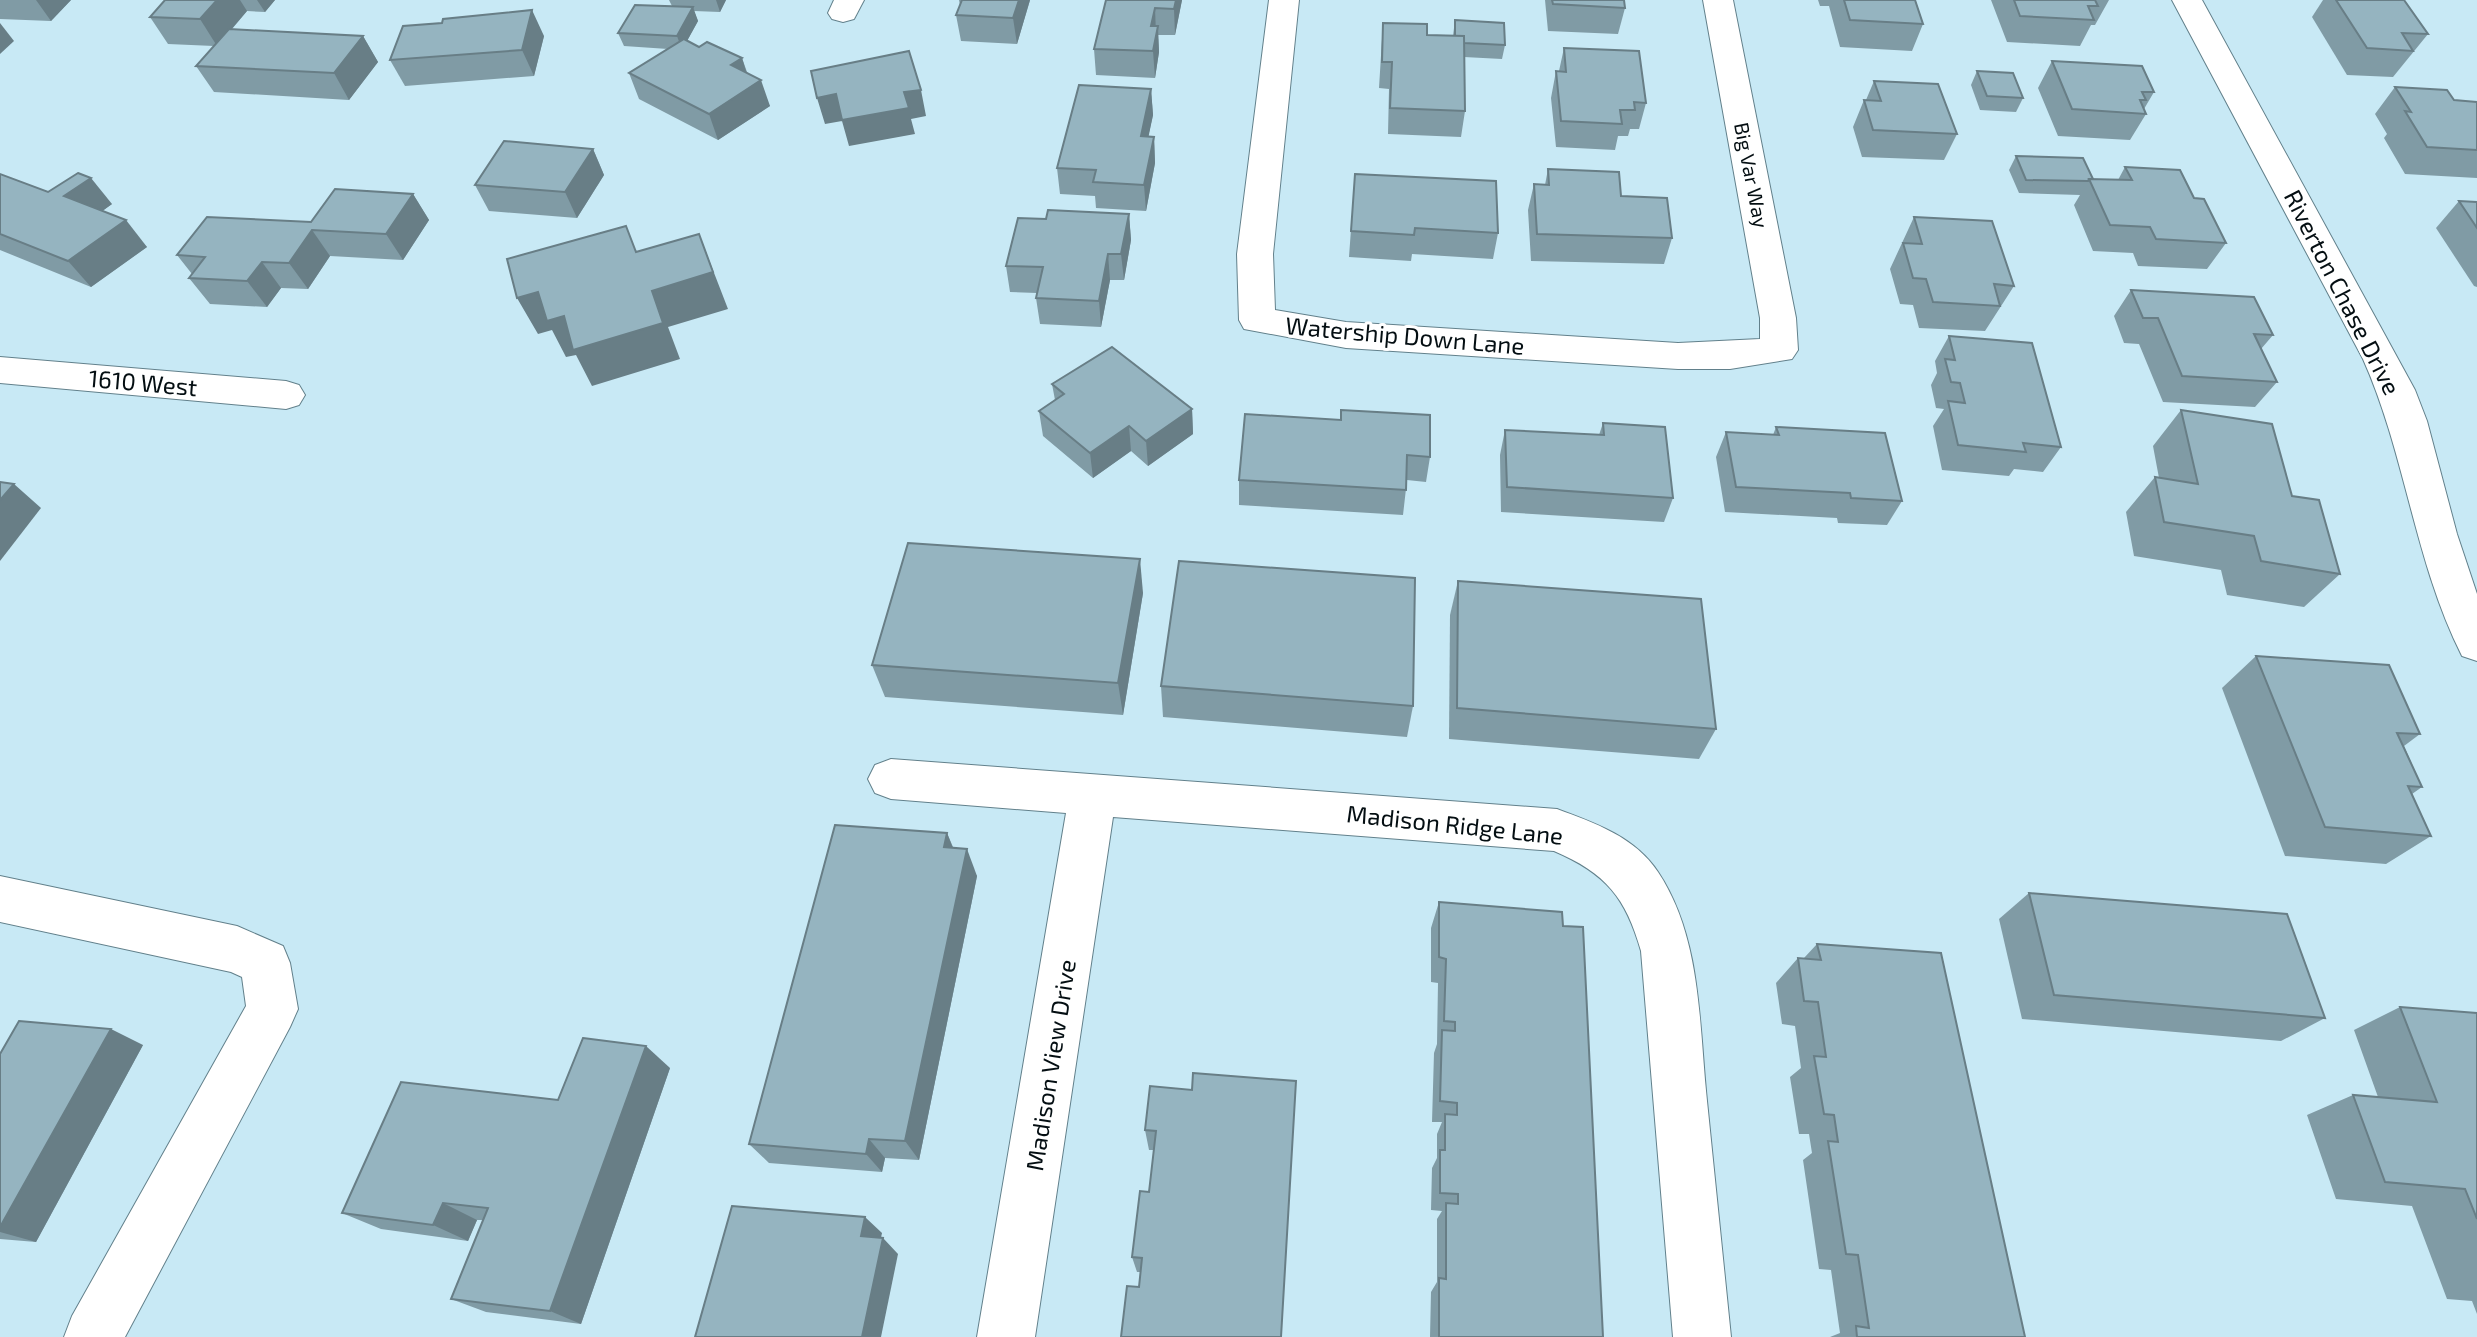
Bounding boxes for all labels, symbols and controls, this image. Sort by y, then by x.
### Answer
street label: Big Var Way [1730,120,1774,230]
street label: Riverton Chase Drive [2279,185,2407,399]
street label: Watership Down Lane [1284,310,1526,360]
street label: 1610 West [87,363,199,401]
street label: Madison Ridge Lane [1345,798,1565,850]
street label: Madison View Drive [1019,957,1081,1173]

